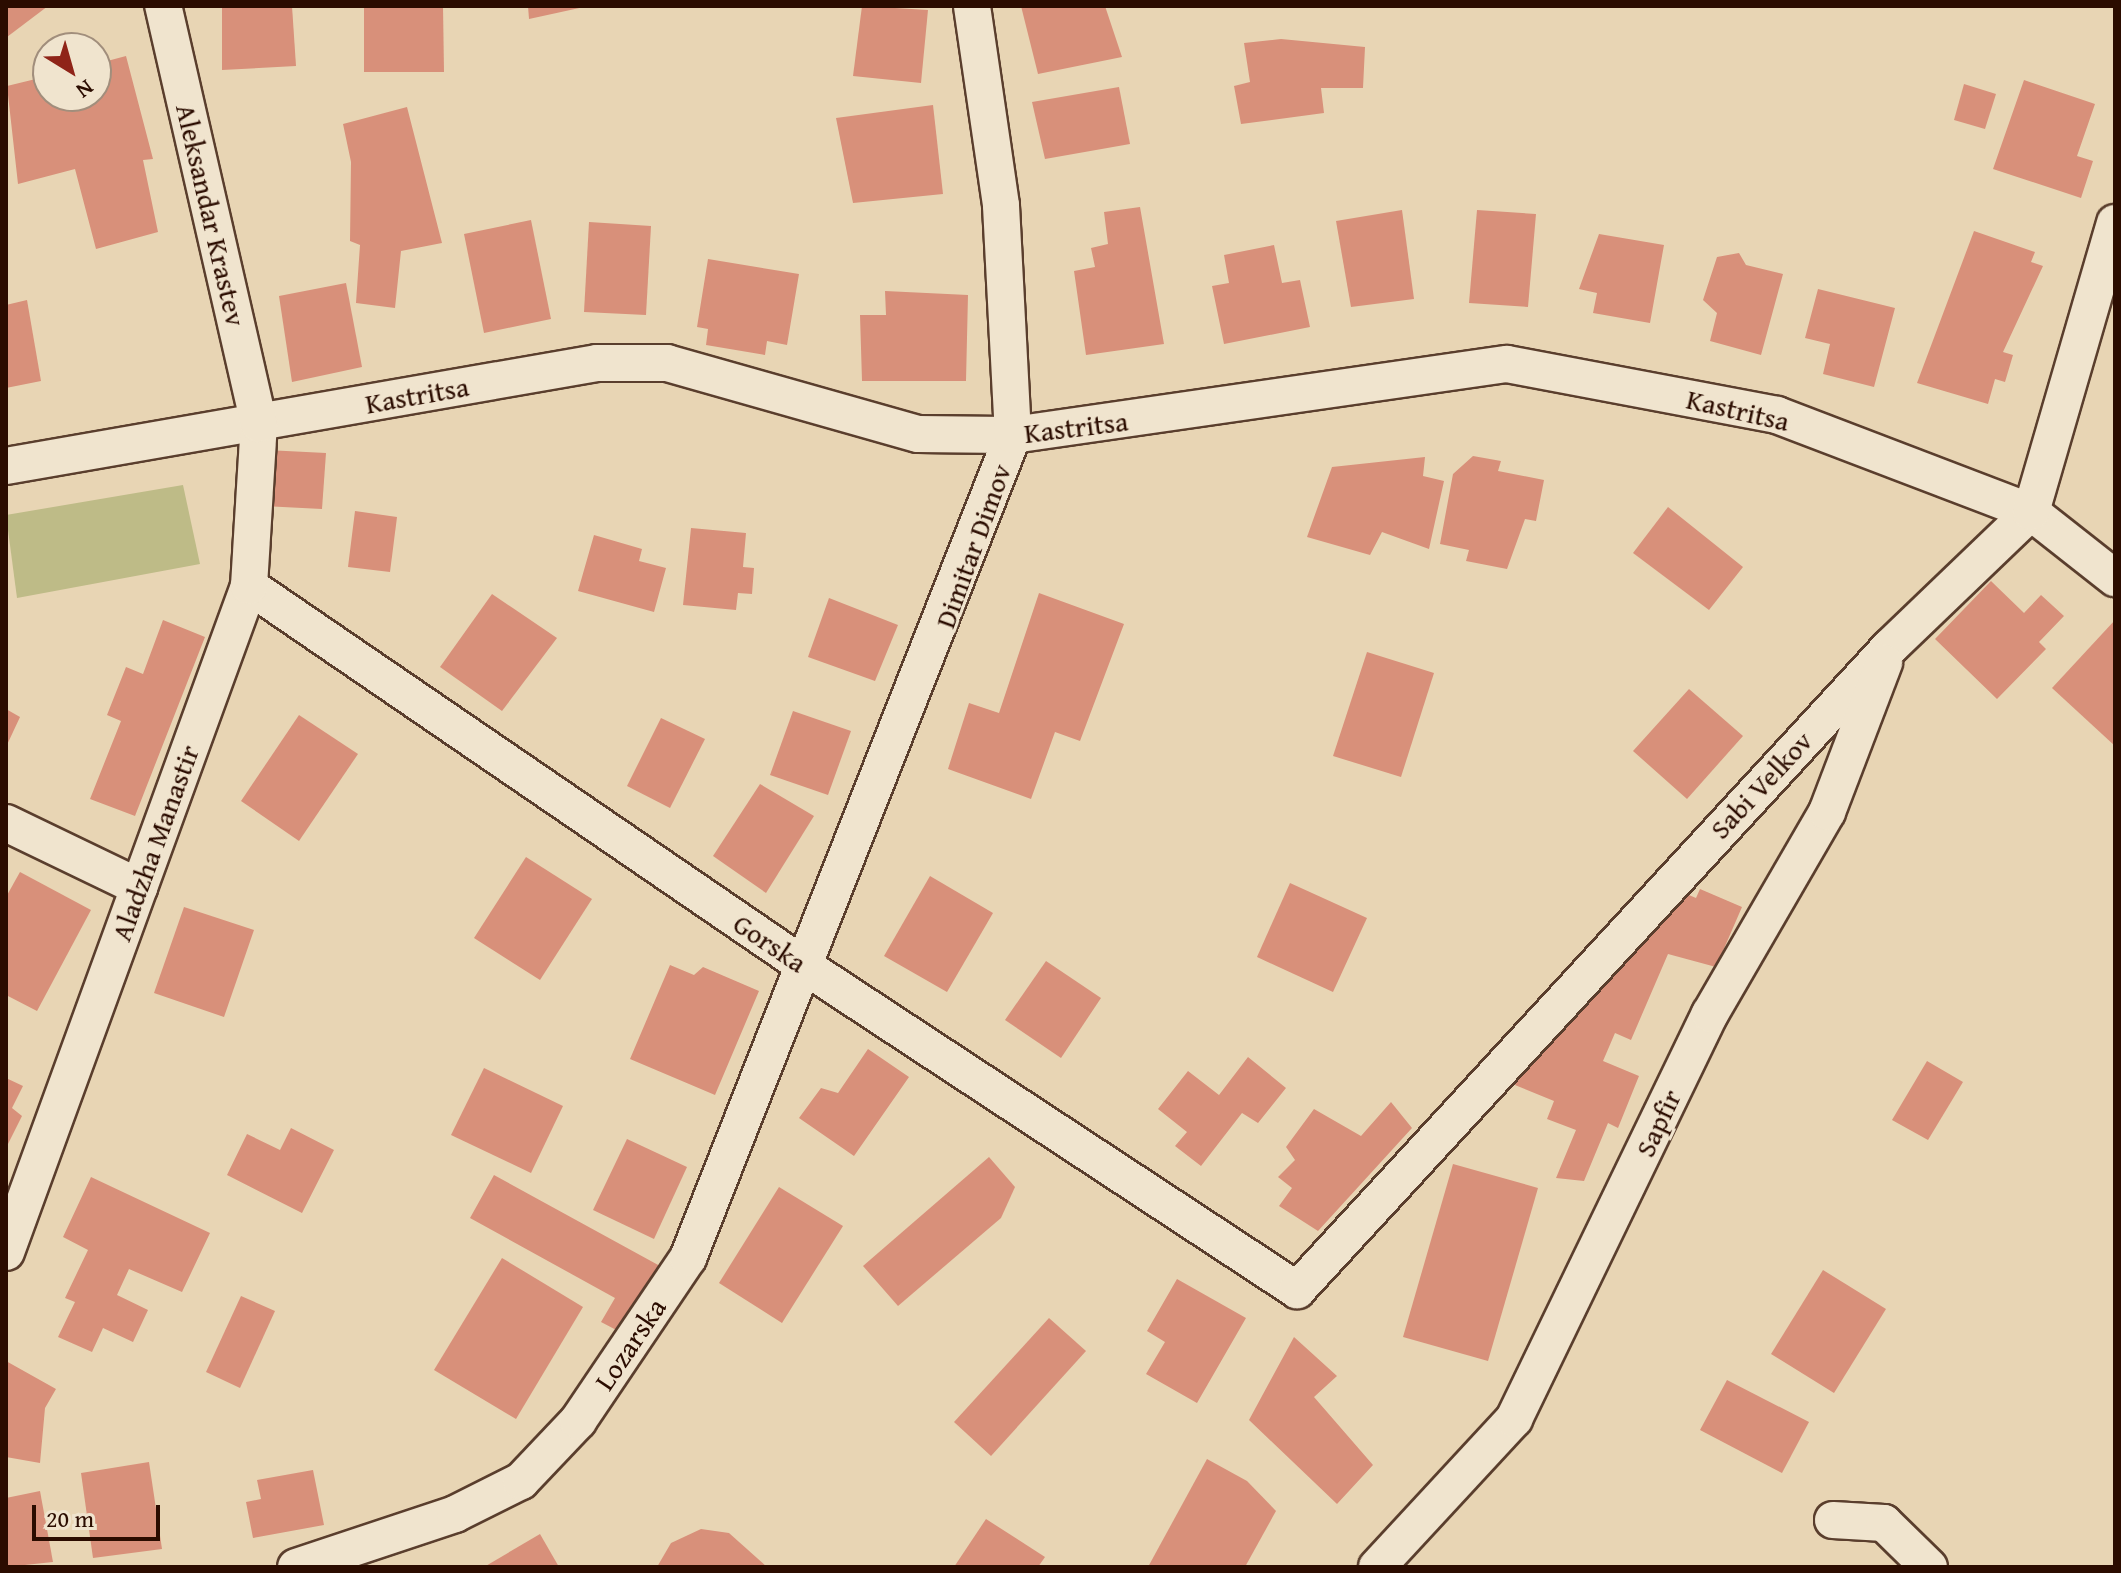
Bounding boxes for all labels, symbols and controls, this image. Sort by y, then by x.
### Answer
north arrow [32,32,112,112]
text: N [70,72,101,107]
street label: Aleksandar Krastev [169,100,253,330]
street label: Kastritsa [363,369,471,421]
street label: Kastritsa [1683,382,1793,438]
street label: Kastritsa [1022,404,1130,450]
street label: Dimitar Dimov [928,460,1018,632]
street label: Sabi Velkov [1703,724,1819,846]
street label: Aladzha Manastir [104,740,206,946]
street label: Gorska [727,906,813,980]
street label: Sapfir [1628,1084,1688,1162]
street label: Lozarska [587,1292,673,1396]
scale bar [36,1489,164,1539]
text: 20 m [46,1501,94,1536]

